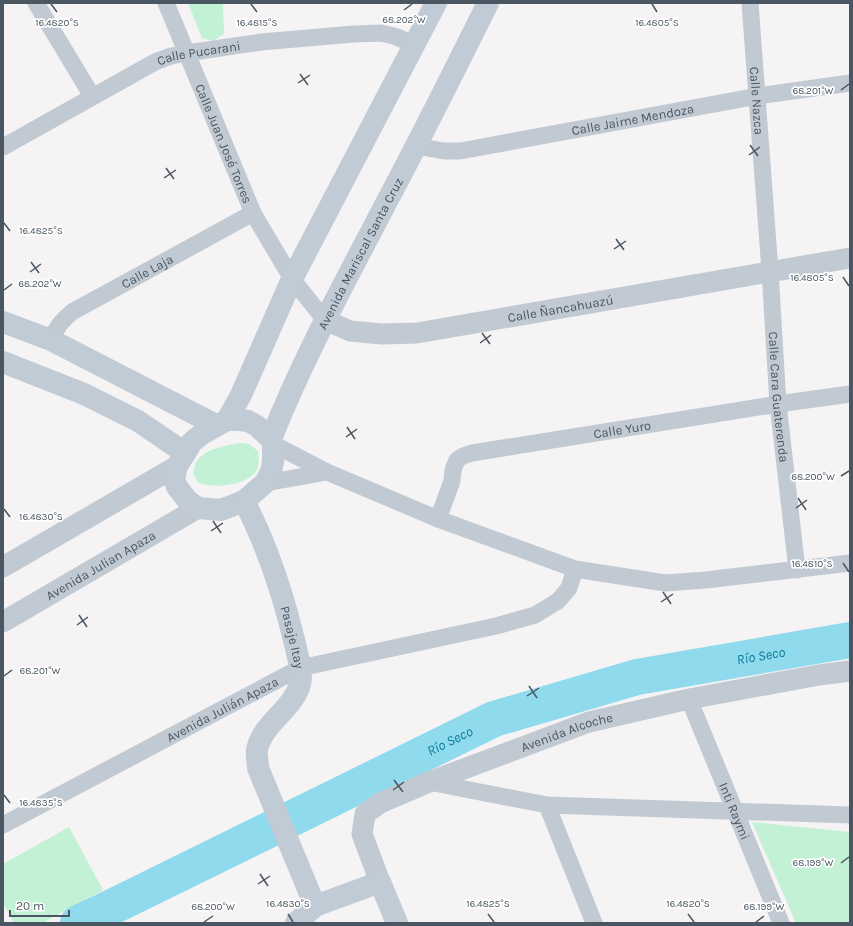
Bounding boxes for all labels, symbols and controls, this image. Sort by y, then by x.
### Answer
text: 68.202°W [382,14,426,26]
text: 16.4820°S [35,17,79,29]
text: 16.4815°S [237,17,277,29]
text: 16.4805°S [635,17,679,29]
street label: Calle Pucarani [155,38,241,69]
street label: Calle Nazca [747,66,767,135]
street label: Calle Juan José Torres [192,82,255,206]
text: 68.201°W [792,85,834,97]
street label: Calle Jaime Mendoza [570,101,695,138]
street label: Avenida Mariscal Santa Cruz [315,175,406,332]
text: 16.4825°S [19,225,63,237]
street label: Calle Laja [119,251,176,292]
text: 16.4805°S [790,272,834,284]
text: 68.202°W [18,278,62,290]
street label: Calle Ñancahuazú [506,292,614,325]
street label: Calle Cara Guaterenda [766,331,792,463]
street label: Calle Yuro [592,417,652,441]
text: 68.200°W [791,471,835,483]
text: 16.4830°S [19,511,63,523]
street label: Avenida Julian Apaza [43,528,158,603]
text: 16.4810°S [791,558,833,570]
street label: Pasaje Itay [277,604,307,670]
water label: Río Seco [735,643,787,669]
text: 68.201°W [19,665,61,677]
street label: Avenida Julián Apaza [164,674,281,745]
street label: Avenida Alcoche [519,710,614,755]
water label: Río Seco [424,723,476,760]
street label: Inti Raymi [716,780,753,842]
text: 16.4835°S [19,797,63,809]
text: 68.199°W [793,857,834,869]
scale bar [10,892,69,918]
text: 16.4830°S [266,898,310,910]
text: 16.4825°S [466,898,510,910]
text: 16.4820°S [666,898,710,910]
text: 20 m [16,899,44,913]
text: 68.200°W [191,901,235,913]
text: 68.199°W [744,901,785,913]

